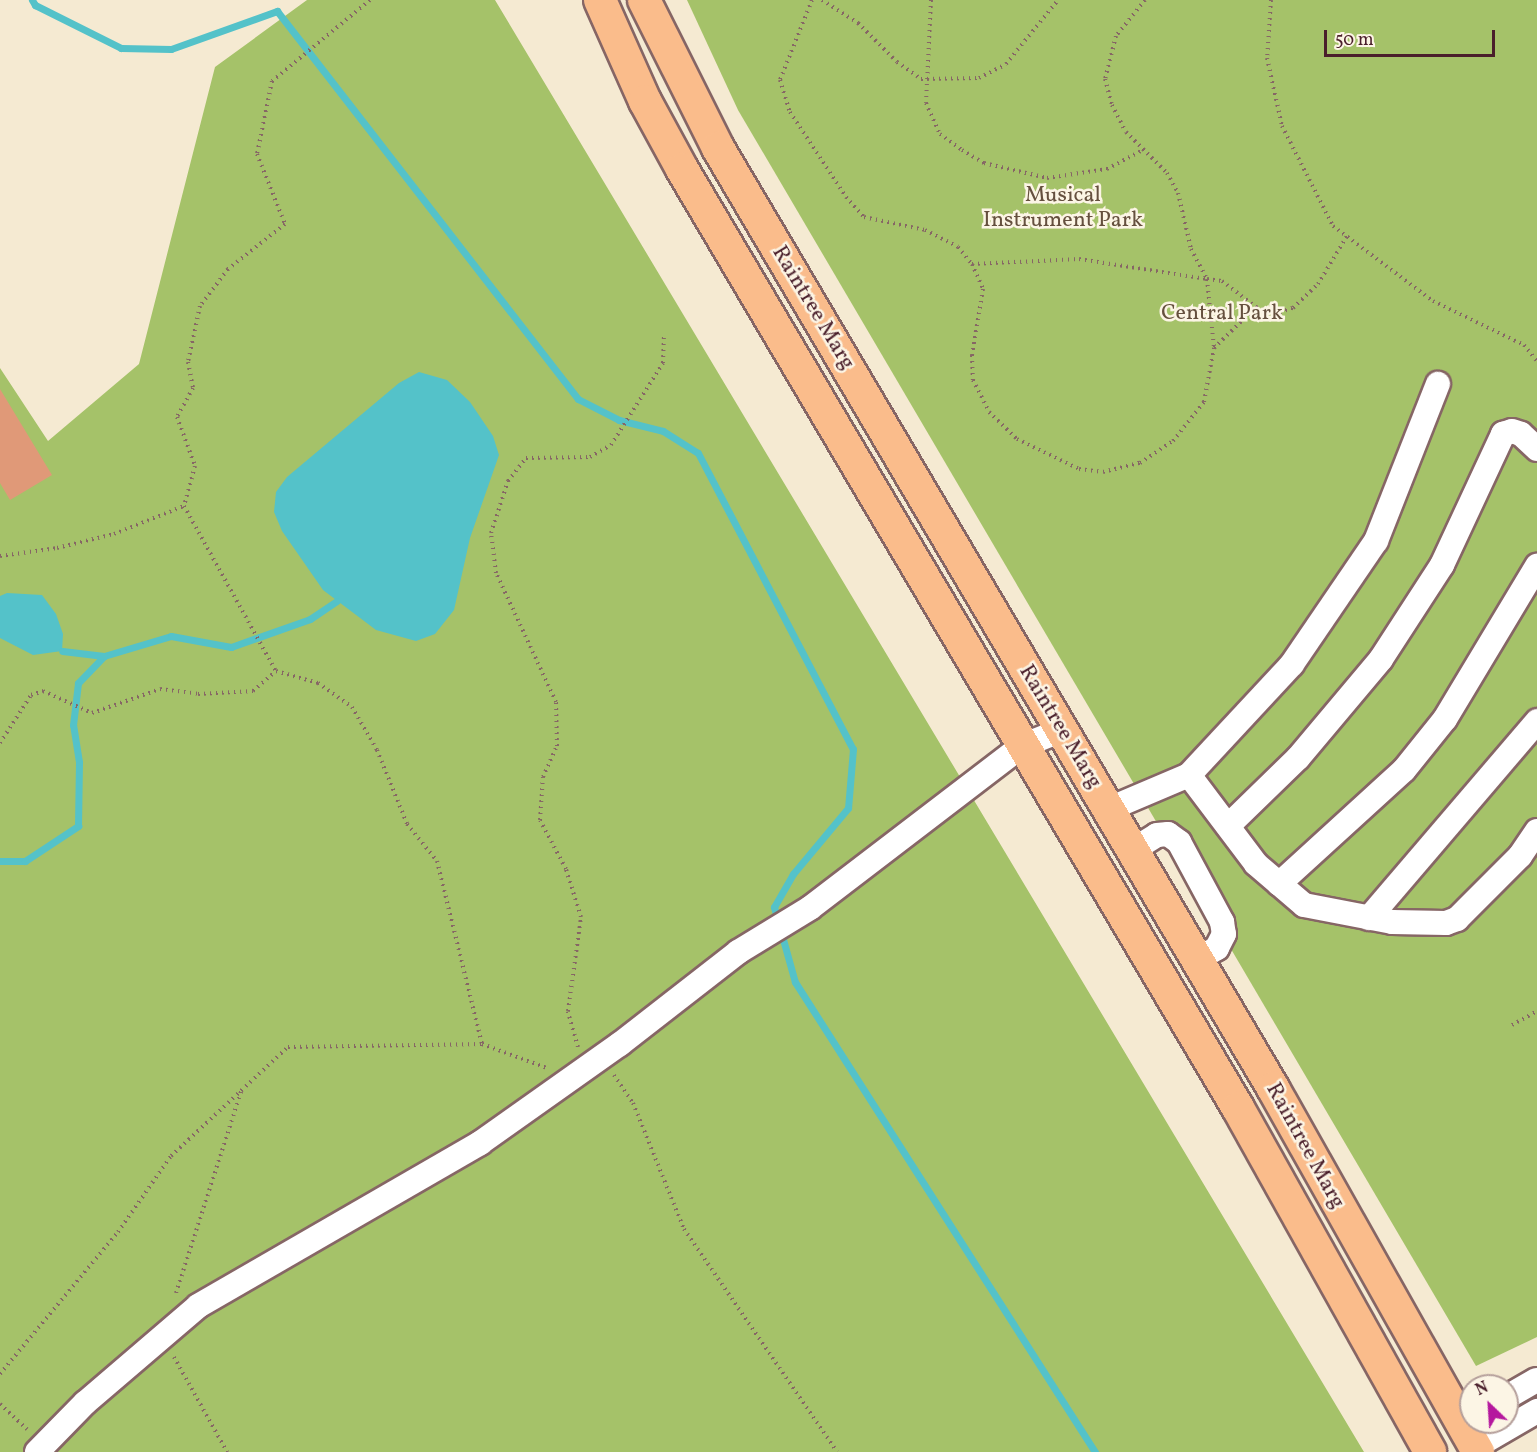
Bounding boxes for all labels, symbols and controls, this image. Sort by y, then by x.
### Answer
scale bar [1327,18,1498,56]
text: 50 m [1335,28,1374,53]
park label: Musical Instrument Park [983,182,1143,234]
street label: Raintree Marg [766,241,860,375]
park label: Central Park [1161,301,1283,327]
street label: Raintree Marg [1013,660,1107,794]
street label: Raintree Marg [1260,1078,1350,1214]
north arrow [1459,1374,1519,1434]
text: N [1472,1377,1492,1402]

